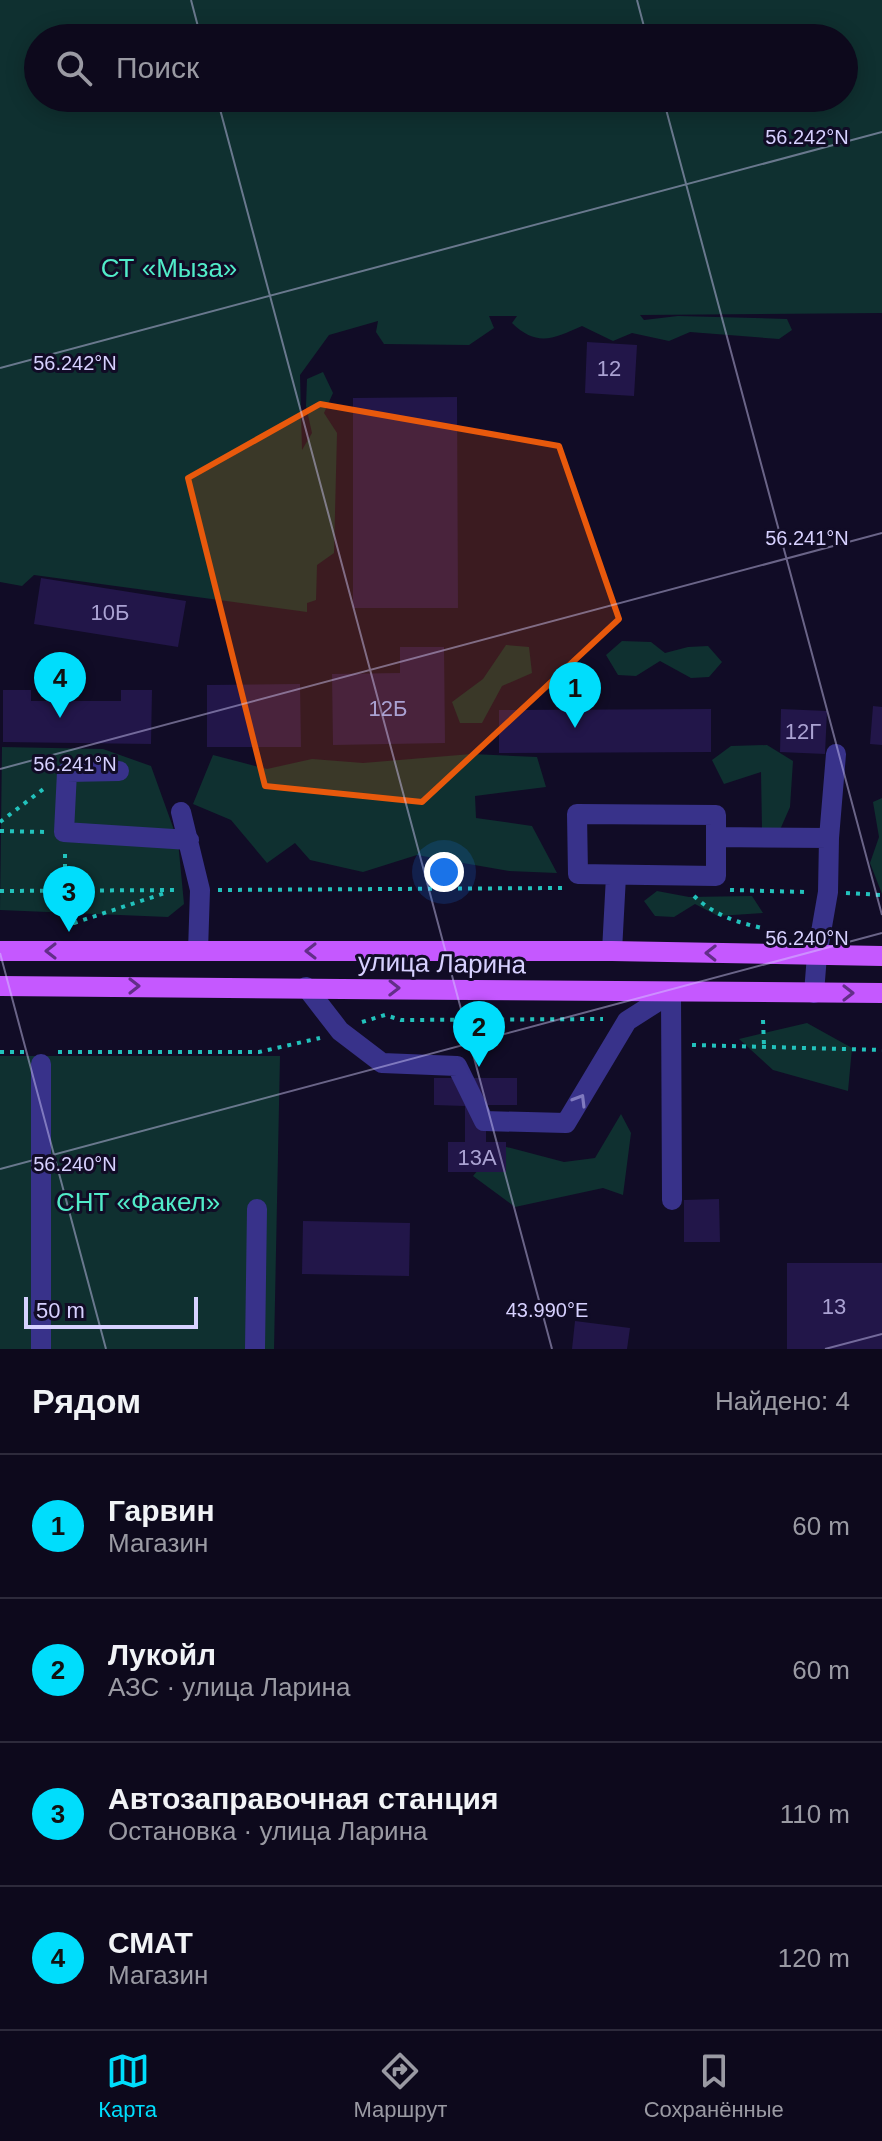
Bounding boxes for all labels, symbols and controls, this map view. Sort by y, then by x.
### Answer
search box [24,24,858,112]
icon: search [52,46,96,90]
text: Поиск [116,51,199,84]
text: 56.242°N [765,126,849,148]
park label: СТ «Мыза» [101,253,237,283]
text: 56.242°N [33,352,117,374]
house number: 12 [597,356,621,381]
text: 56.241°N [765,527,849,549]
house number: 10Б [91,600,129,625]
pin: 4 [34,652,86,718]
pin: 1 [549,662,601,728]
house number: 12Б [369,696,407,721]
house number: 12Г [785,719,821,744]
text: 56.241°N [33,753,117,775]
your location [424,852,464,892]
pin: 3 [43,866,95,932]
text: 56.240°N [765,927,849,949]
one-way arrow [44,942,57,959]
one-way arrow [304,942,317,960]
one-way arrow [704,944,717,962]
street label: улица Ларина [358,947,527,979]
one-way arrow [128,977,141,995]
one-way arrow [388,980,401,997]
one-way arrow [842,984,855,1002]
pin: 2 [453,1001,505,1067]
one-way arrow [570,1094,585,1109]
house number: 13А [457,1145,497,1170]
text: 56.240°N [33,1153,117,1175]
park label: СНТ «Факел» [56,1187,220,1217]
scale bar [24,1293,198,1329]
house number: 13 [822,1294,846,1319]
text: 50 m [36,1298,85,1323]
text: 43.990°E [506,1299,588,1321]
text: Рядом [32,1382,141,1420]
text: Найдено: 4 [715,1386,850,1416]
text: Гарвин [108,1494,215,1527]
text: 1 [51,1511,65,1541]
text: 60 m [792,1511,850,1541]
text: Магазин [108,1528,208,1558]
text: Лукойл [108,1638,216,1671]
text: 2 [51,1655,65,1685]
text: 60 m [792,1655,850,1685]
text: АЗС · улица Ларина [108,1672,350,1702]
text: Автозаправочная станция [108,1782,499,1815]
text: 3 [51,1799,65,1829]
text: 110 m [780,1799,850,1829]
text: Остановка · улица Ларина [108,1816,427,1846]
text: СМАТ [108,1926,193,1959]
text: 4 [51,1943,65,1973]
text: 120 m [778,1943,850,1973]
text: Магазин [108,1960,208,1990]
tab: Карта [98,2049,157,2123]
tab: Маршрут [354,2049,447,2123]
tab: Сохранённые [644,2049,784,2123]

